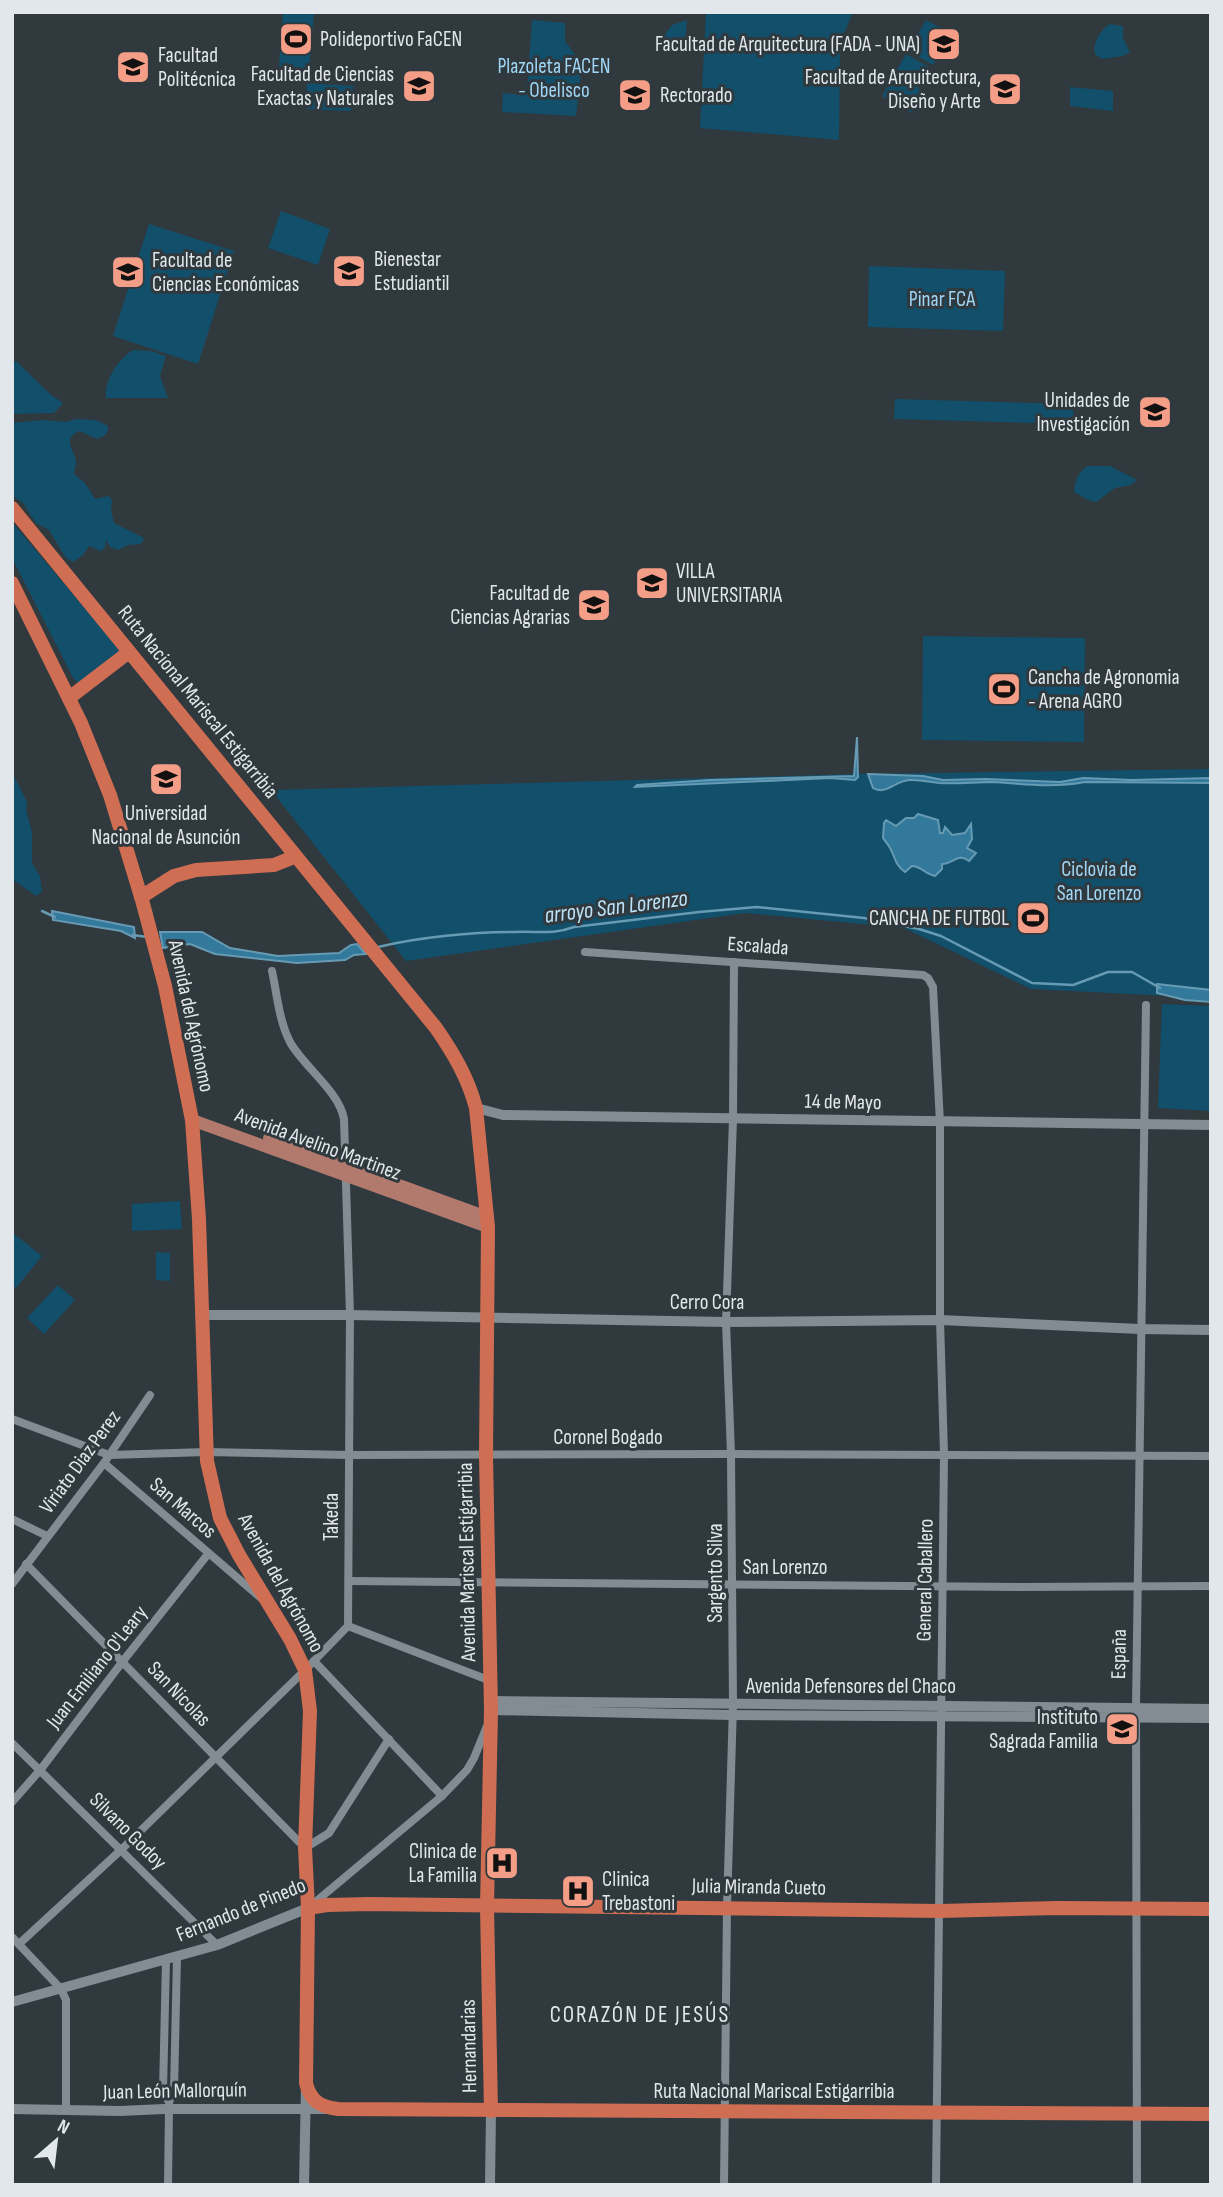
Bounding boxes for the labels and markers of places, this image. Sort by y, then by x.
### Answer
sports icon: Polideportivo FaCEN [277,20,315,58]
school or university icon: Facultad de Arquitectura (FADA - UNA) [925,25,963,63]
place label: Polideportivo FaCEN [320,27,462,52]
place label: Facultad de Arquitectura (FADA - UNA) [655,32,920,57]
place label: Facultad Politécnica [158,43,236,92]
school or university icon: Facultad Politécnica [114,48,152,86]
place label: Facultad de Ciencias Exactas y Naturales [251,62,394,111]
place label: Facultad de Arquitectura, Diseño y Arte [805,65,981,114]
school or university icon: Facultad de Ciencias Exactas y Naturales [400,67,438,105]
school or university icon: Facultad de Arquitectura, Diseño y Arte [986,70,1024,108]
school or university icon: Rectorado [616,76,654,114]
place label: Rectorado [660,83,732,108]
place label: Bienestar Estudiantil [374,247,449,296]
place label: Facultad de Ciencias Económicas [152,248,299,297]
school or university icon: Bienestar Estudiantil [330,252,368,290]
school or university icon: Facultad de Ciencias Económicas [109,253,147,291]
place label: Unidades de Investigación [1036,388,1130,437]
school or university icon: Unidades de Investigación [1136,393,1174,431]
place label: VILLA UNIVERSITARIA [676,559,783,608]
school or university icon: VILLA UNIVERSITARIA [633,564,671,602]
place label: Facultad de Ciencias Agrarias [450,581,570,630]
school or university icon: Facultad de Ciencias Agrarias [575,586,613,624]
place label: Cancha de Agronomia - Arena AGRO [1028,665,1180,714]
sports icon: Cancha de Agronomia - Arena AGRO [985,670,1023,708]
school or university icon: Universidad Nacional de Asunción [147,760,185,798]
place label: Universidad Nacional de Asunción [91,801,241,850]
sports icon: CANCHA DE FUTBOL [1014,899,1052,937]
place label: CANCHA DE FUTBOL [869,906,1009,931]
place label: Instituto Sagrada Familia [989,1705,1098,1754]
school or university icon: Instituto Sagrada Familia [1103,1710,1141,1748]
place label: Clinica de La Familia [408,1839,477,1888]
hospital icon: Clinica de La Familia [483,1844,521,1882]
place label: Clinica Trebastoni [602,1867,675,1916]
hospital icon: Clinica Trebastoni [559,1872,597,1910]

